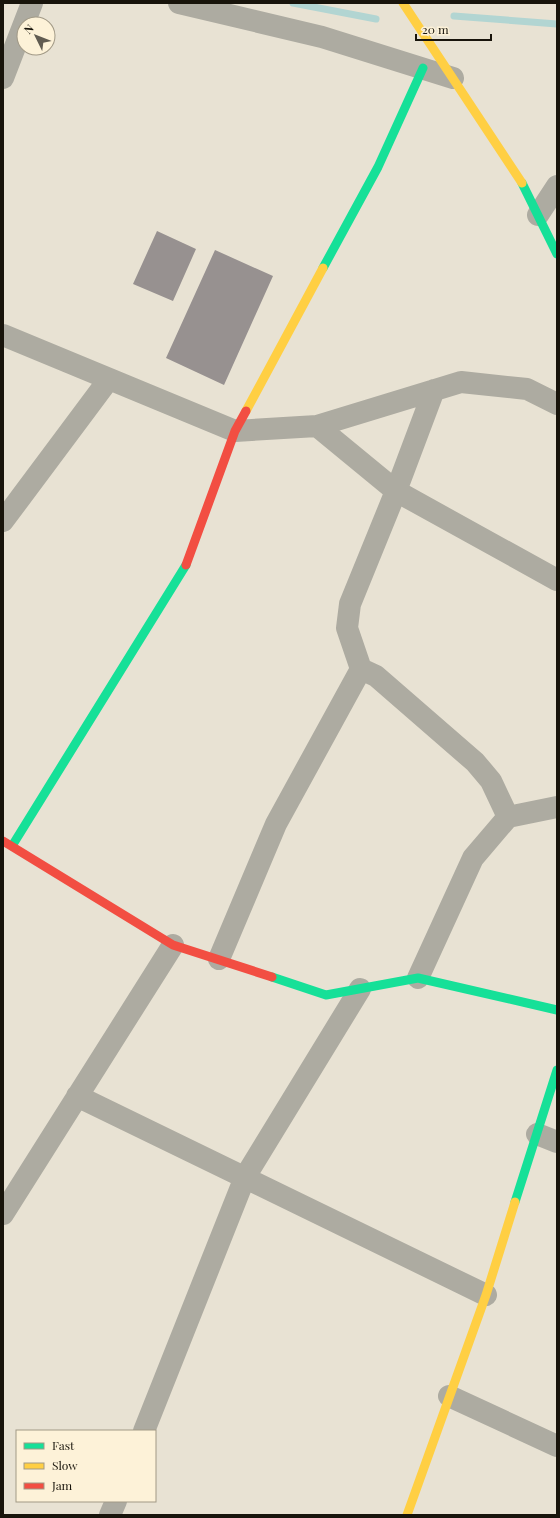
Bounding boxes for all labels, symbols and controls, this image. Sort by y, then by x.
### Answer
north arrow [16,16,56,56]
scale bar [416,16,491,42]
text: N [20,21,37,37]
text: 20 m [422,21,449,37]
legend [16,1430,156,1502]
text: Fast [52,1437,75,1453]
text: Slow [52,1457,78,1473]
text: Jam [51,1477,73,1493]

